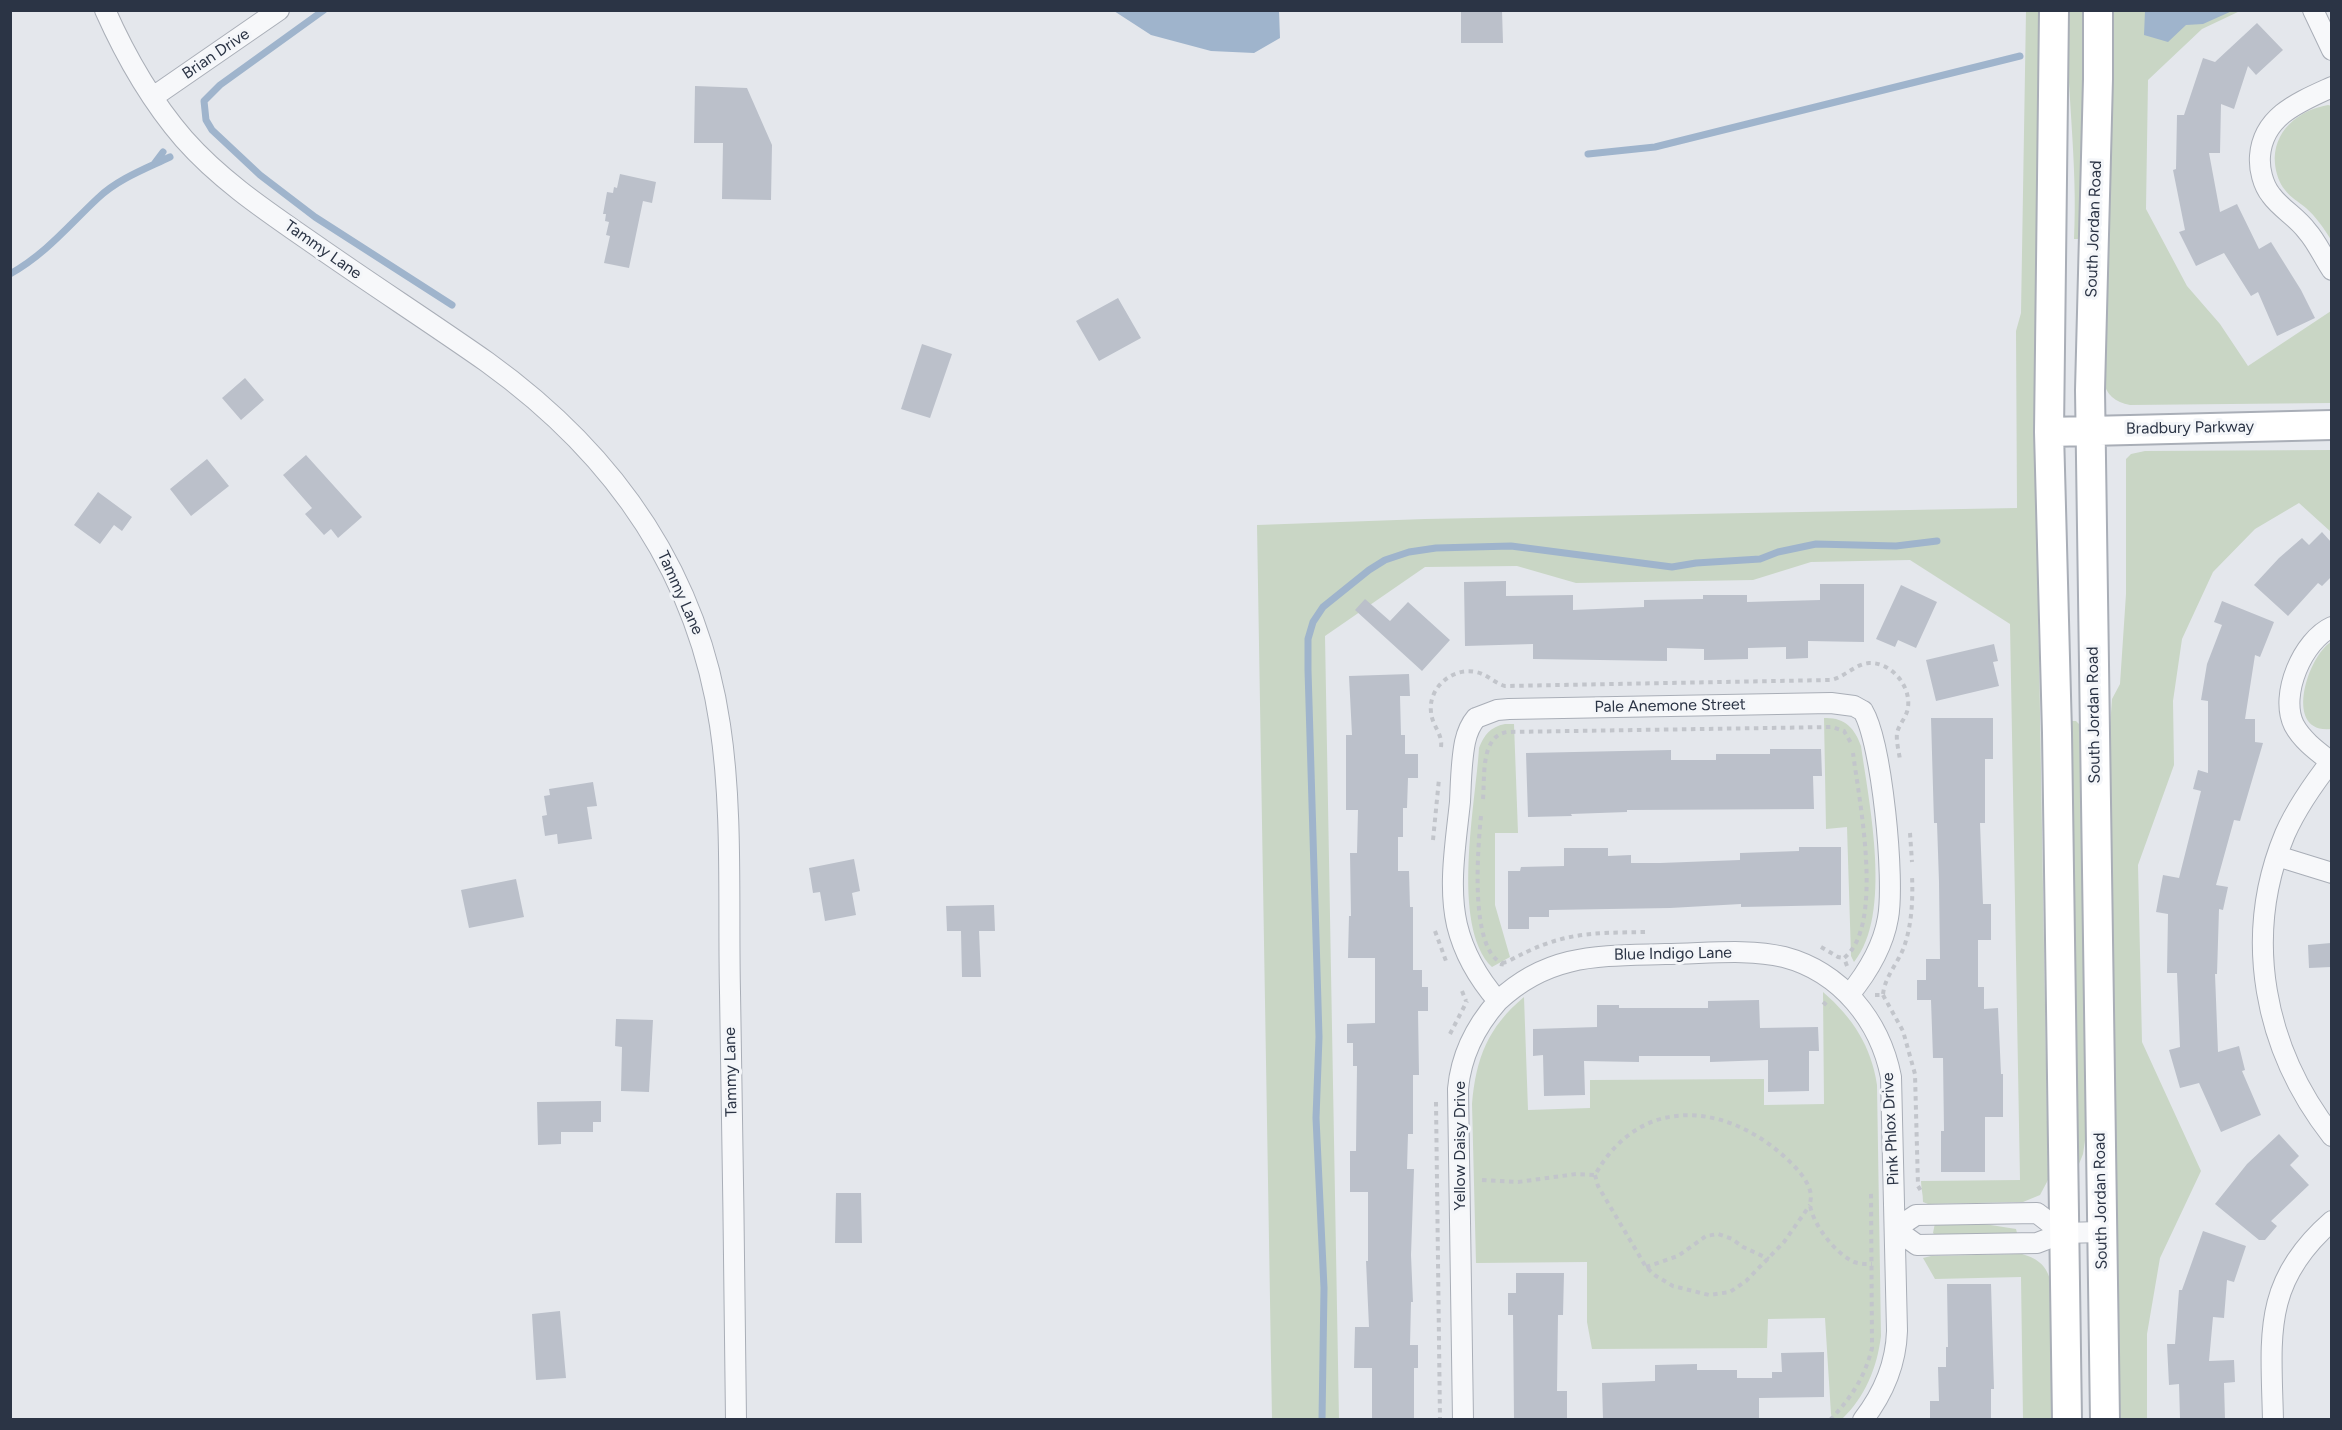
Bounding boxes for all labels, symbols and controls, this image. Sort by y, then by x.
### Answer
street label: Brian Drive [179,25,253,83]
street label: South Jordan Road [2082,160,2106,298]
street label: Tammy Lane [281,216,365,284]
street label: Bradbury Parkway [2126,417,2254,439]
street label: Tammy Lane [653,548,707,638]
street label: South Jordan Road [2083,646,2105,784]
street label: Pale Anemone Street [1594,695,1746,717]
street label: Blue Indigo Lane [1614,943,1732,965]
street label: Tammy Lane [721,1027,741,1117]
street label: Pink Phlox Drive [1878,1072,1904,1186]
street label: Yellow Daisy Drive [1450,1081,1470,1211]
street label: South Jordan Road [2090,1132,2112,1270]

